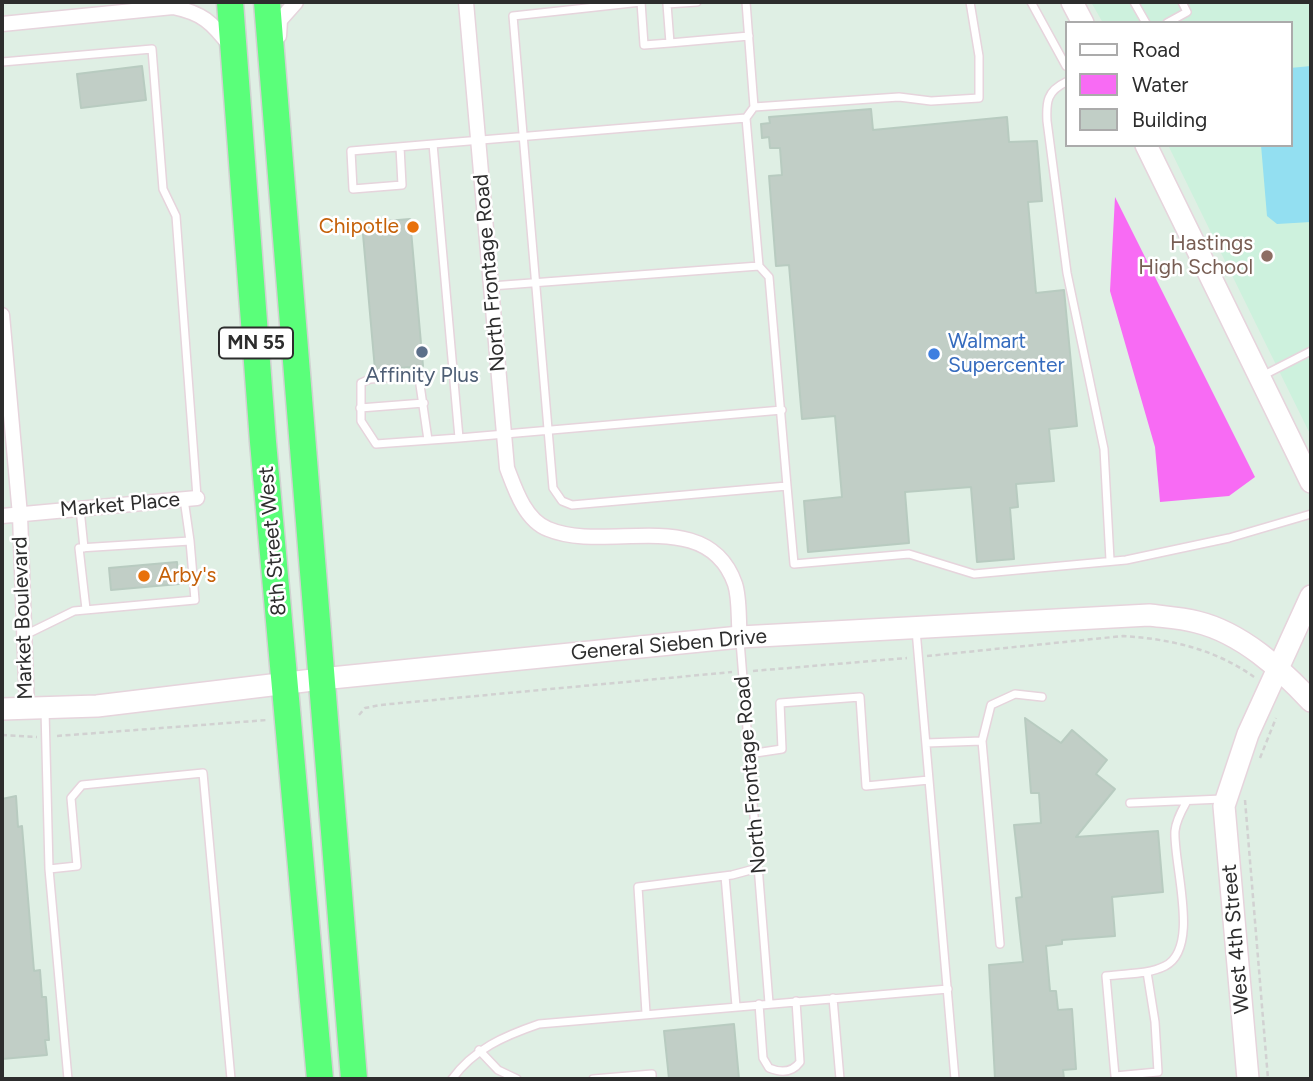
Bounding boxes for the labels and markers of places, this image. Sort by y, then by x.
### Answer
place label: Chipotle [319,214,399,240]
marker: Chipotle [405,219,421,235]
place label: Hastings High School [1138,231,1253,281]
marker: Hastings High School [1259,248,1275,264]
place label: Walmart Supercenter [948,329,1065,379]
marker: Affinity Plus [414,344,430,360]
marker: Walmart Supercenter [926,346,942,362]
place label: Affinity Plus [365,363,479,389]
place label: Arby's [158,563,216,589]
marker: Arby's [136,568,152,584]

